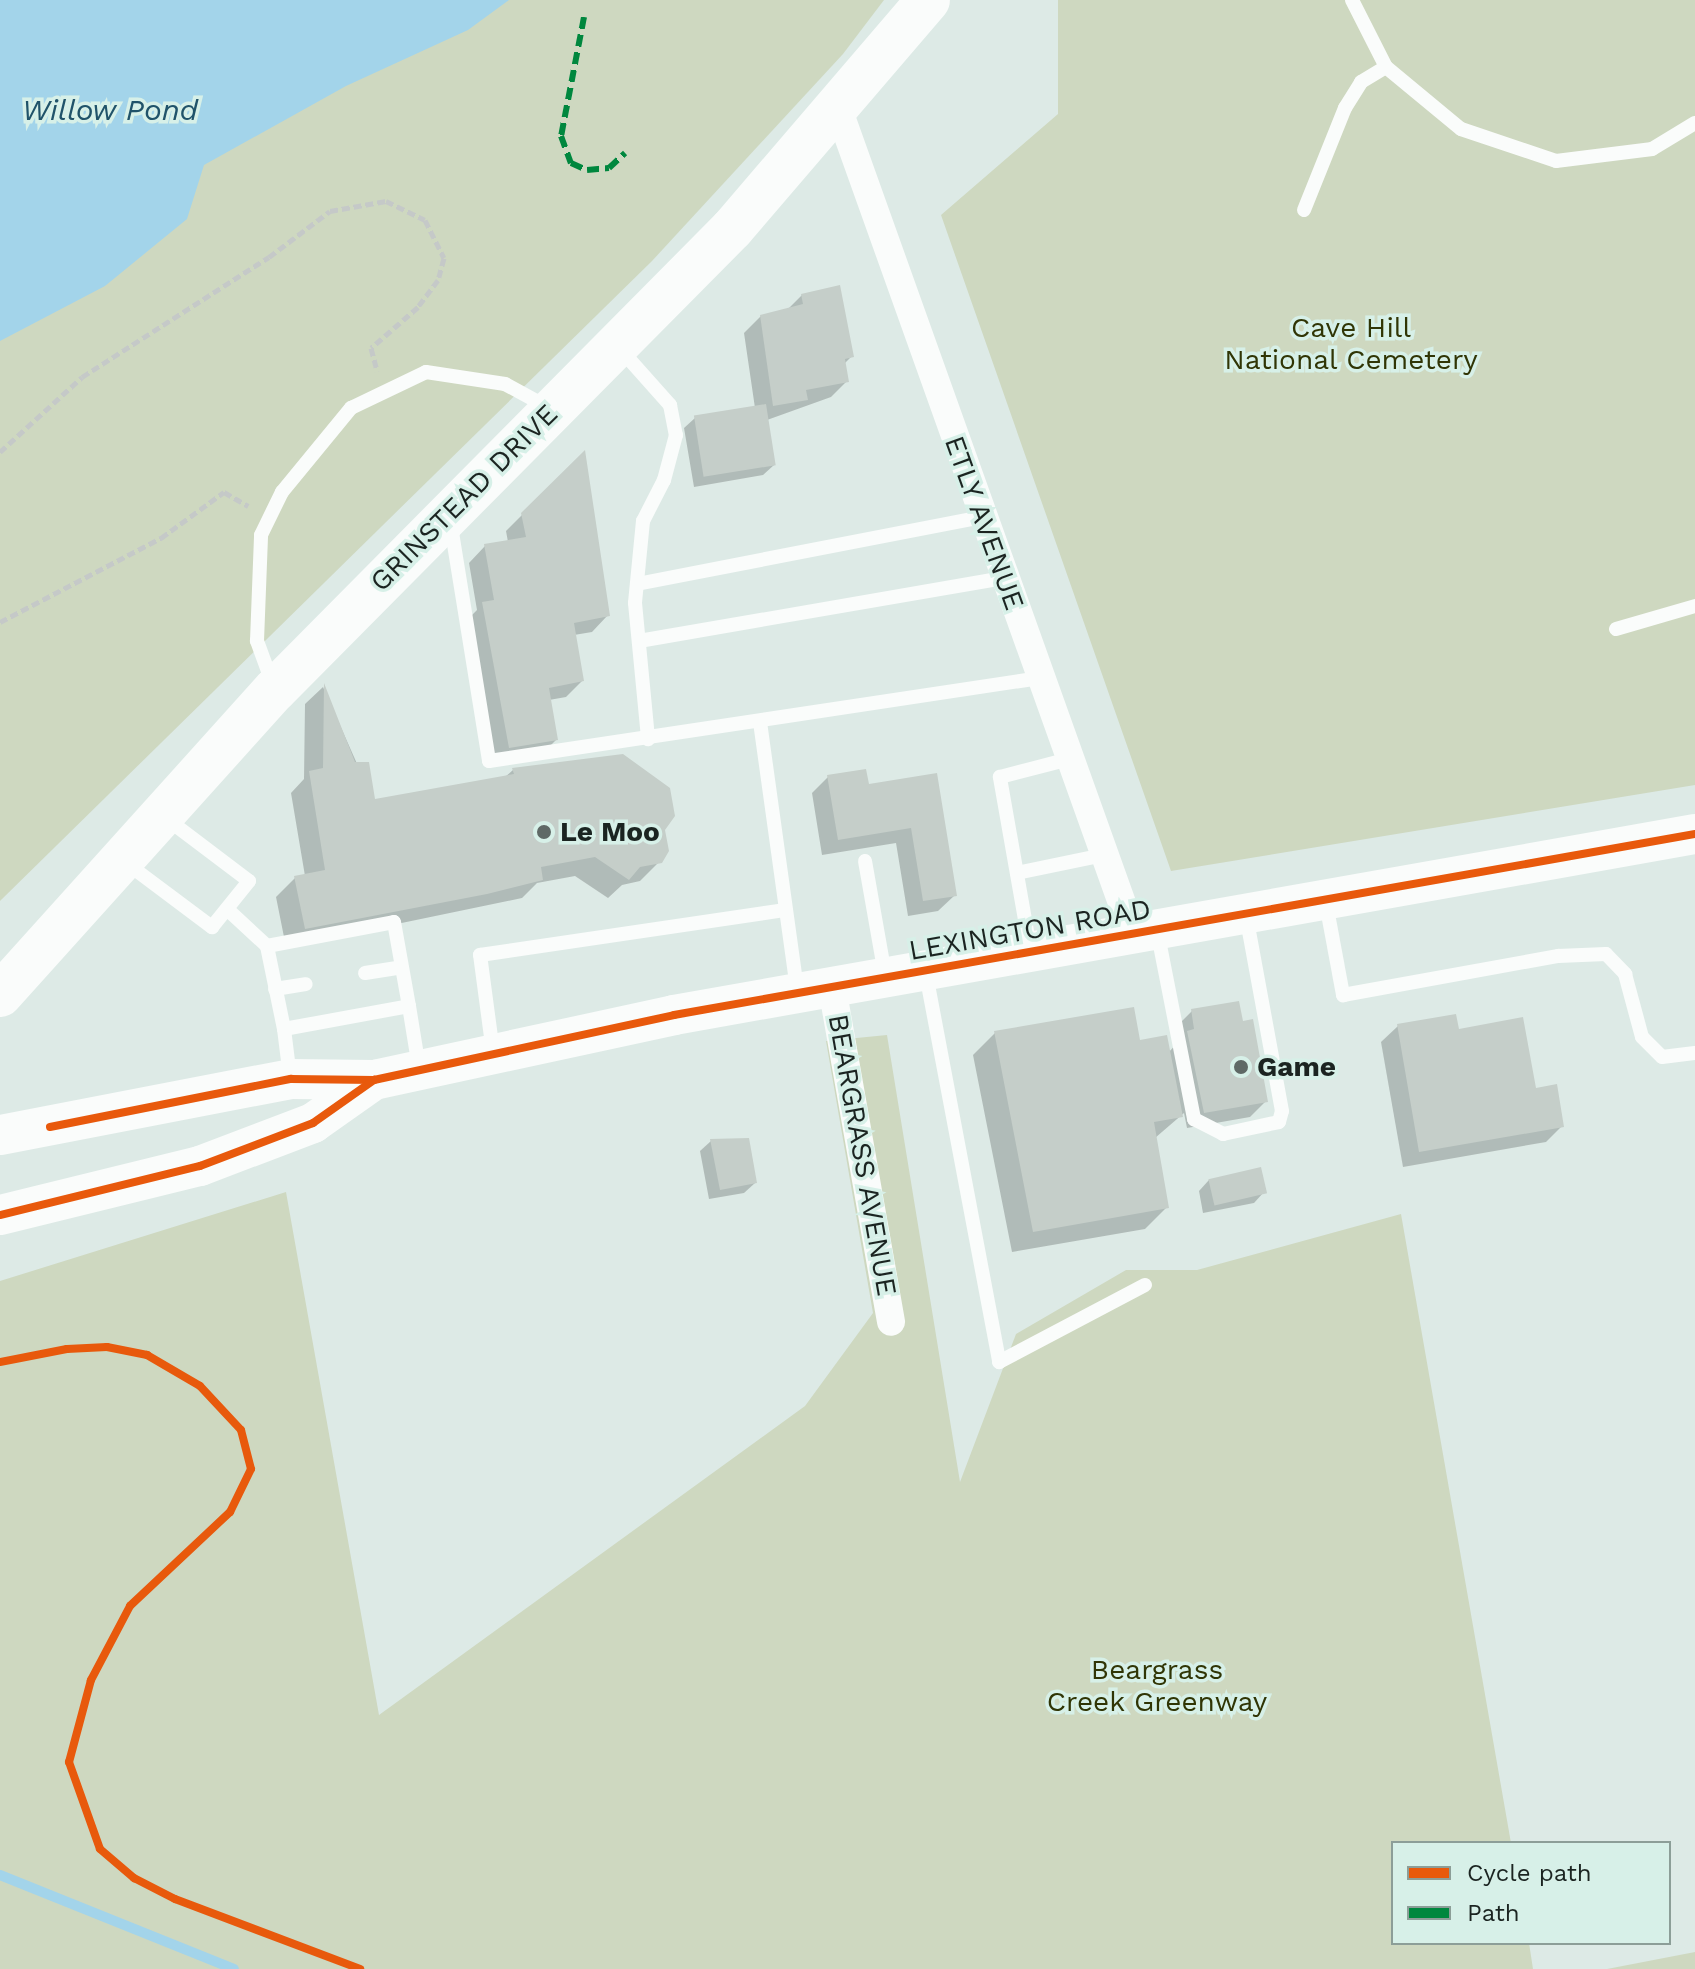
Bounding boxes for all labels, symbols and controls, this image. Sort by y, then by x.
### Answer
water label: Willow Pond [22,92,198,128]
park label: Cave Hill National Cemetery [1224,311,1478,377]
street label: GRINSTEAD DRIVE [363,397,565,599]
street label: ETLY AVENUE [937,430,1031,616]
place label: Le Moo [560,815,660,849]
marker: Le Moo [535,823,553,841]
street label: LEXINGTON ROAD [906,892,1154,968]
street label: BEARGRASS AVENUE [821,1011,903,1299]
place label: Game [1257,1050,1336,1084]
marker: Game [1232,1058,1250,1076]
park label: Beargrass Creek Greenway [1046,1653,1268,1719]
legend [1391,1841,1671,1945]
text: Cycle path [1467,1859,1592,1887]
text: Path [1467,1899,1520,1927]

